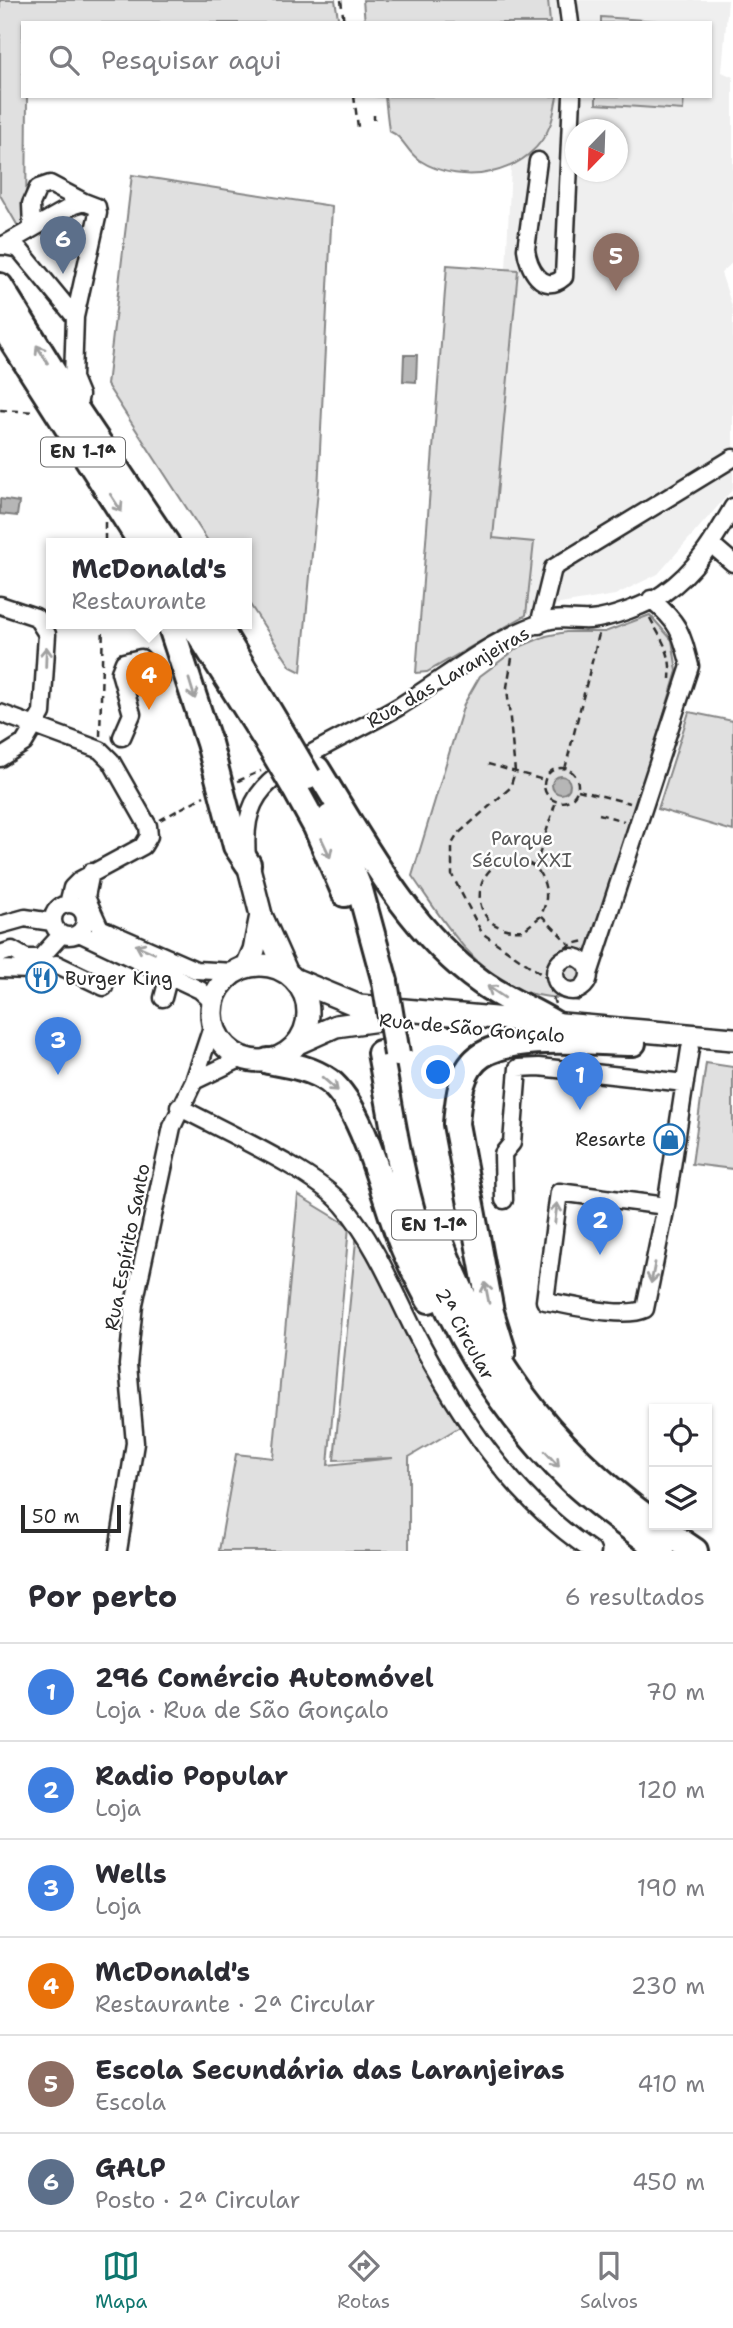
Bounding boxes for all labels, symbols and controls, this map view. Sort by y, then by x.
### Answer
search box [21,21,712,98]
icon: search [45,41,83,79]
text: Pesquisar aqui [101,42,282,77]
north arrow [565,119,628,182]
pin: 6 [40,216,86,274]
pin: 5 [593,233,639,291]
one-way arrow [34,344,48,364]
road number: EN 1-1ª [41,438,125,466]
one-way arrow [109,493,123,512]
popup [46,538,252,629]
text: McDonald's [71,551,227,586]
text: Restaurante [71,586,207,616]
street label: Rua das Laranjeiras [362,620,534,734]
one-way arrow [39,646,52,669]
pin: 4 [126,652,172,710]
one-way arrow [187,677,199,699]
park label: Parque Século XXI [472,826,572,873]
one-way arrow [320,837,333,858]
one-way arrow [135,942,156,955]
restaurant icon: Burger King [25,961,59,995]
place label: Burger King [65,966,173,991]
one-way arrow [486,985,506,999]
street label: Rua de São Gonçalo [378,1007,566,1049]
pin: 3 [35,1017,81,1075]
pin: 1 [557,1052,603,1110]
your location [421,1055,455,1089]
one-way arrow [321,1076,339,1092]
shop icon: Resarte [652,1122,686,1156]
place label: Resarte [575,1127,646,1152]
street label: Rua Espírito Santo [99,1161,155,1333]
pin: 2 [577,1197,623,1255]
one-way arrow [550,1202,563,1225]
road number: EN 1-1ª [392,1210,476,1240]
one-way arrow [645,1261,659,1284]
one-way arrow [480,1282,493,1305]
street label: 2ª Circular [429,1284,501,1384]
map controls [649,1404,712,1530]
button: locate [649,1404,712,1467]
one-way arrow [544,1450,560,1468]
button: layers [649,1467,712,1530]
scale bar [21,1502,121,1534]
text: 50 m [32,1504,80,1529]
text: Por perto [28,1576,177,1617]
text: 6 resultados [565,1582,705,1612]
text: 296 Comércio Automóvel [95,1660,434,1695]
text: 1 [46,1677,56,1707]
text: 70 m [646,1677,705,1707]
text: Loja · Rua de São Gonçalo [95,1695,389,1725]
text: Radio Popular [95,1758,288,1793]
text: 2 [43,1775,59,1805]
text: 120 m [637,1775,705,1805]
text: Loja [95,1793,141,1823]
text: Wells [95,1856,167,1891]
text: 3 [43,1873,59,1903]
text: 190 m [637,1873,705,1903]
text: Loja [95,1891,141,1921]
text: McDonald's [95,1954,250,1989]
text: 4 [43,1971,59,2001]
text: 230 m [631,1971,705,2001]
text: Restaurante · 2ª Circular [95,1989,375,2019]
text: Escola Secundária das Laranjeiras [95,2052,565,2087]
text: 5 [44,2069,58,2099]
text: 410 m [637,2069,705,2099]
text: Escola [95,2087,166,2117]
text: GALP [95,2150,166,2185]
text: 6 [43,2167,59,2197]
text: 450 m [632,2167,705,2197]
text: Posto · 2ª Circular [95,2185,300,2215]
tab: Mapa [95,2247,147,2314]
tab: Rotas [337,2247,390,2314]
tab: Salvos [580,2247,638,2314]

